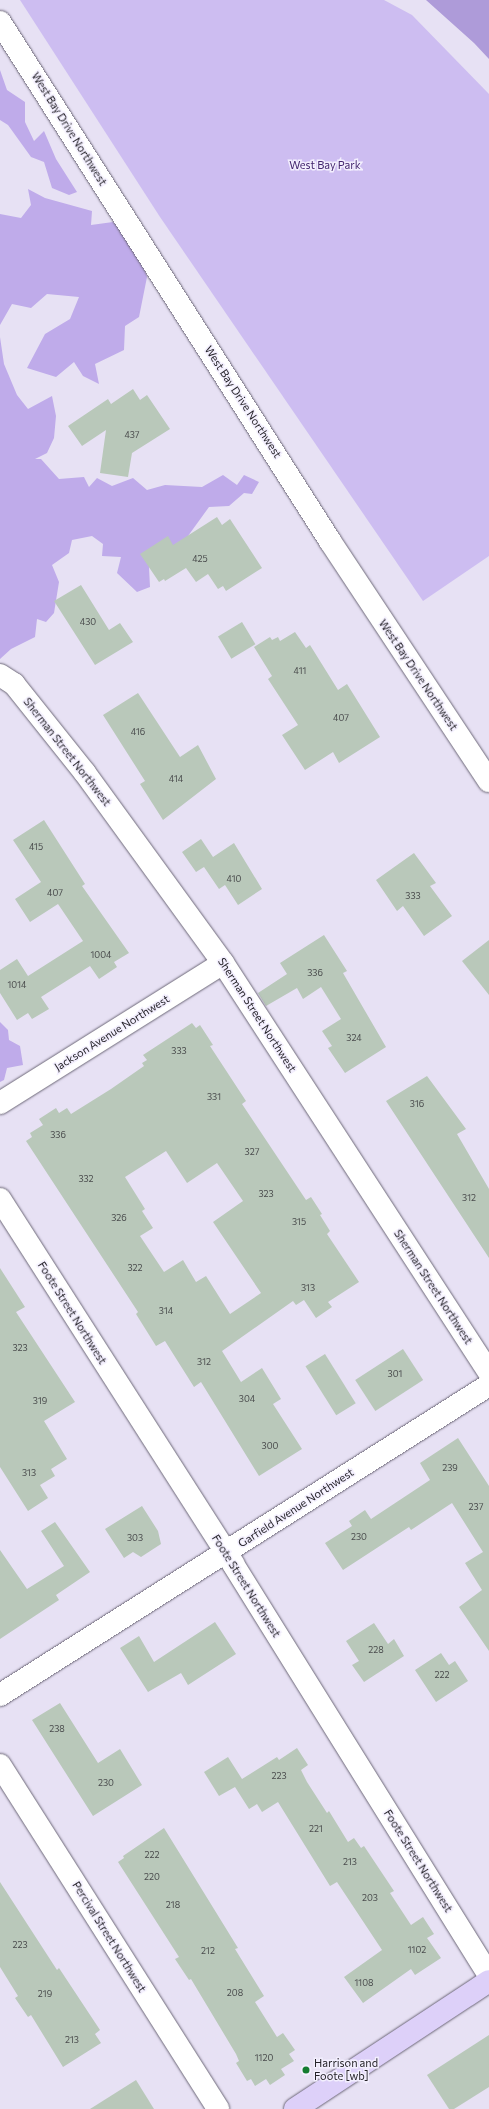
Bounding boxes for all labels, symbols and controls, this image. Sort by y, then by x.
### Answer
street label: West Bay Drive Northwest [29,70,109,188]
park label: West Bay Park [289,158,361,172]
street label: West Bay Drive Northwest [202,344,284,460]
house number: 437 [124,430,140,440]
house number: 425 [192,554,208,564]
house number: 430 [80,617,96,627]
street label: West Bay Drive Northwest [376,617,460,733]
house number: 411 [294,666,306,676]
street label: Sherman Street Northwest [21,695,113,809]
house number: 407 [333,713,349,723]
house number: 416 [131,727,145,737]
house number: 414 [169,774,183,784]
house number: 415 [29,842,43,852]
house number: 410 [227,874,241,884]
house number: 407 [47,888,63,898]
house number: 333 [405,891,421,901]
house number: 1004 [91,950,111,960]
street label: Sherman Street Northwest [215,955,299,1075]
house number: 336 [307,968,323,978]
house number: 1014 [8,980,26,990]
street label: Jackson Avenue Northwest [52,992,172,1074]
house number: 324 [346,1033,362,1043]
house number: 333 [171,1046,187,1056]
house number: 331 [207,1092,221,1102]
house number: 316 [410,1099,424,1109]
house number: 336 [50,1130,66,1140]
house number: 327 [245,1147,259,1157]
house number: 332 [78,1174,94,1184]
house number: 323 [258,1189,274,1199]
house number: 312 [462,1193,476,1203]
house number: 326 [111,1213,127,1223]
house number: 315 [292,1217,306,1227]
street label: Sherman Street Northwest [391,1227,475,1347]
street label: Foote Street Northwest [35,1259,109,1367]
house number: 322 [127,1263,143,1273]
house number: 313 [301,1283,315,1293]
house number: 314 [159,1306,173,1316]
house number: 323 [12,1343,28,1353]
house number: 312 [197,1357,211,1367]
house number: 301 [388,1369,402,1379]
house number: 304 [239,1394,255,1404]
house number: 319 [33,1396,47,1406]
house number: 300 [262,1441,278,1451]
house number: 239 [442,1463,458,1473]
street label: Garfield Avenue Northwest [236,1466,356,1550]
house number: 313 [22,1468,36,1478]
house number: 237 [469,1502,483,1512]
street label: Foote Street Northwest [209,1532,283,1640]
house number: 230 [351,1532,367,1542]
house number: 303 [127,1533,143,1543]
house number: 228 [368,1645,384,1655]
house number: 222 [435,1670,449,1680]
house number: 238 [49,1724,65,1734]
house number: 223 [271,1771,287,1781]
house number: 230 [98,1778,114,1788]
street label: Foote Street Northwest [381,1807,455,1915]
house number: 221 [309,1824,323,1834]
house number: 222 [145,1850,159,1860]
house number: 213 [343,1857,357,1867]
house number: 220 [144,1872,160,1882]
street label: Percival Street Northwest [69,1879,149,1995]
house number: 203 [362,1893,378,1903]
house number: 218 [166,1900,180,1910]
house number: 223 [12,1940,28,1950]
house number: 1102 [408,1945,426,1955]
house number: 212 [201,1946,215,1956]
house number: 1108 [354,1978,374,1988]
house number: 208 [227,1988,243,1998]
house number: 219 [38,1989,52,1999]
house number: 213 [65,2035,79,2045]
house number: 1120 [255,2053,273,2063]
place label: Harrison and Foote [wb] [314,2057,378,2083]
marker: Harrison and Foote [wb] [301,2065,311,2075]

